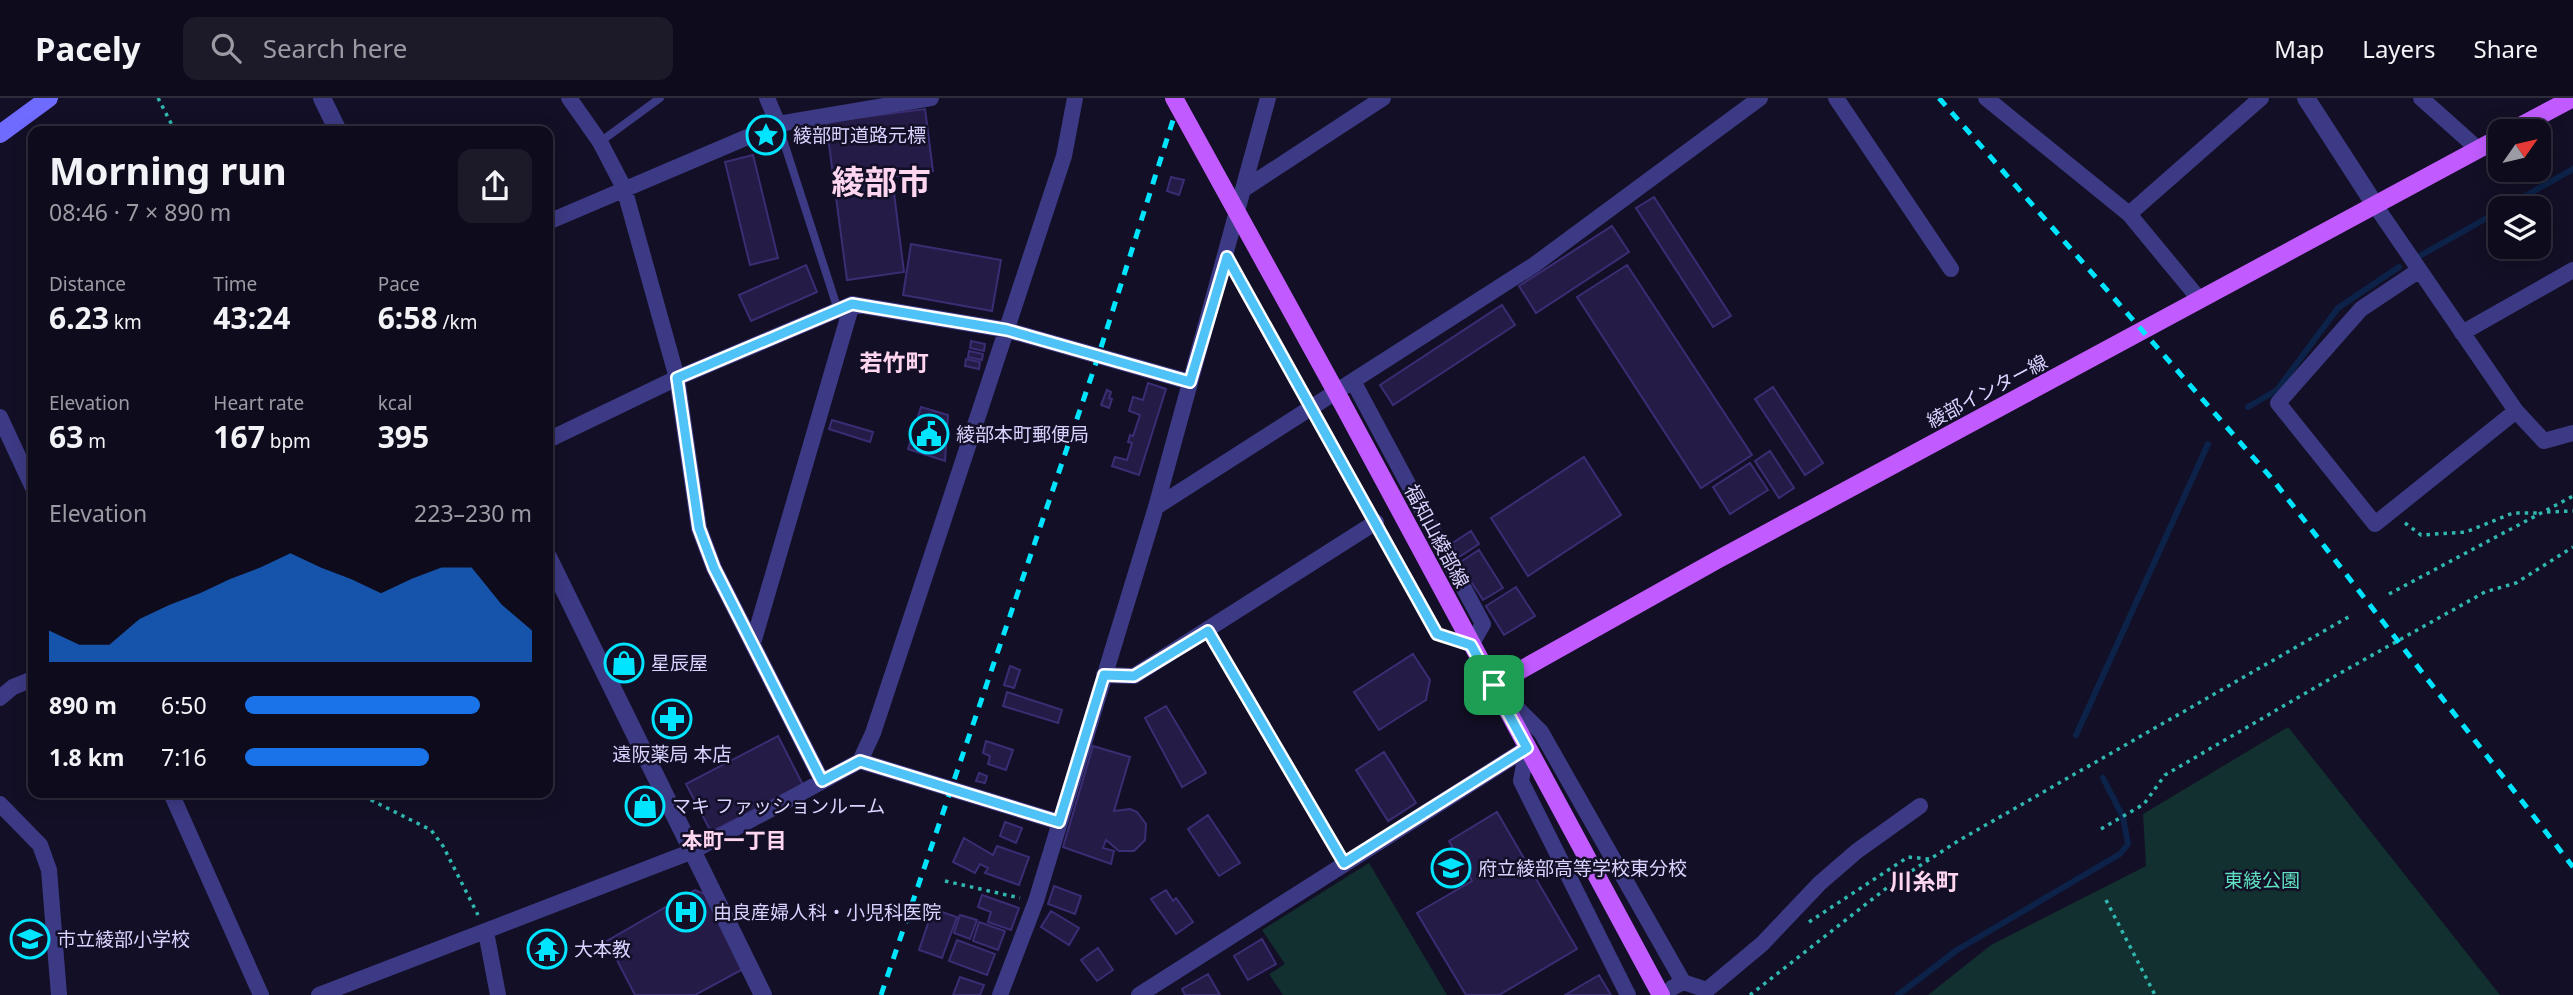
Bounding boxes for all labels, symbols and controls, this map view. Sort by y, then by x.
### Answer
search box [183,17,673,80]
text: Pacely [35,26,141,71]
icon: search [207,29,245,67]
text: Search here [263,30,407,66]
text: Map [2274,32,2324,65]
text: Layers [2362,32,2436,65]
text: Share [2474,32,2538,65]
place icon: 綾部町道路元標 [745,114,787,156]
north arrow [2488,119,2552,182]
map controls [2488,119,2551,259]
place label: 綾部町道路元標 [793,122,926,148]
text: Morning run [49,144,287,196]
button: share [458,149,532,223]
district label: 綾部市 [832,159,931,204]
text: 08:46 · 7 × 890 m [49,196,231,228]
button: layers [2488,196,2551,259]
text: Distance [49,271,126,297]
text: Time [213,271,257,297]
text: Pace [378,271,420,297]
text: 6.23 [49,297,109,338]
text: 43:24 [213,297,290,338]
text: 6:58 [378,297,438,338]
text: km [109,309,142,335]
text: /km [438,309,478,335]
district label: 若竹町 [860,346,929,378]
street label: 綾部インター線 [1922,348,2052,434]
text: Elevation [49,390,130,416]
text: Heart rate [213,390,304,416]
text: kcal [378,390,412,416]
public building icon: 綾部本町郵便局 [908,413,950,455]
text: 63 [49,416,83,457]
text: 167 [213,416,265,457]
text: 395 [378,416,429,457]
place label: 綾部本町郵便局 [956,421,1089,447]
text: m [83,428,106,454]
text: bpm [265,428,311,454]
street label: 福知山綾部線 [1399,480,1475,592]
text: Elevation [49,497,147,529]
text: 223–230 m [414,497,532,529]
shop icon: 星辰屋 [603,642,645,684]
place label: 星辰屋 [651,650,708,676]
pin [1464,655,1524,715]
icon: arrive [1475,666,1513,704]
text: 890 m [49,689,117,721]
text: 6:50 [161,689,207,721]
pharmacy icon: 遠阪薬局 本店 [651,698,693,740]
text: 1.8 km [49,741,124,773]
text: 7:16 [161,741,207,773]
place label: 遠阪薬局 本店 [613,741,731,767]
shop icon: マキ ファッションルーム [624,785,666,827]
place label: マキ ファッションルーム [672,793,885,819]
district label: 本町一丁目 [682,826,787,854]
school or university icon: 府立綾部高等学校東分校 [1430,847,1472,889]
place label: 府立綾部高等学校東分校 [1478,855,1687,881]
district label: 川糸町 [1890,865,1959,897]
park label: 東綾公園 [2224,867,2300,893]
hospital icon: 由良産婦人科・小児科医院 [665,891,707,933]
place label: 由良産婦人科・小児科医院 [713,899,941,925]
school or university icon: 市立綾部小学校 [9,918,51,960]
place label: 市立綾部小学校 [57,926,190,952]
temple icon: 大本教 [526,928,568,970]
place label: 大本教 [574,936,631,962]

